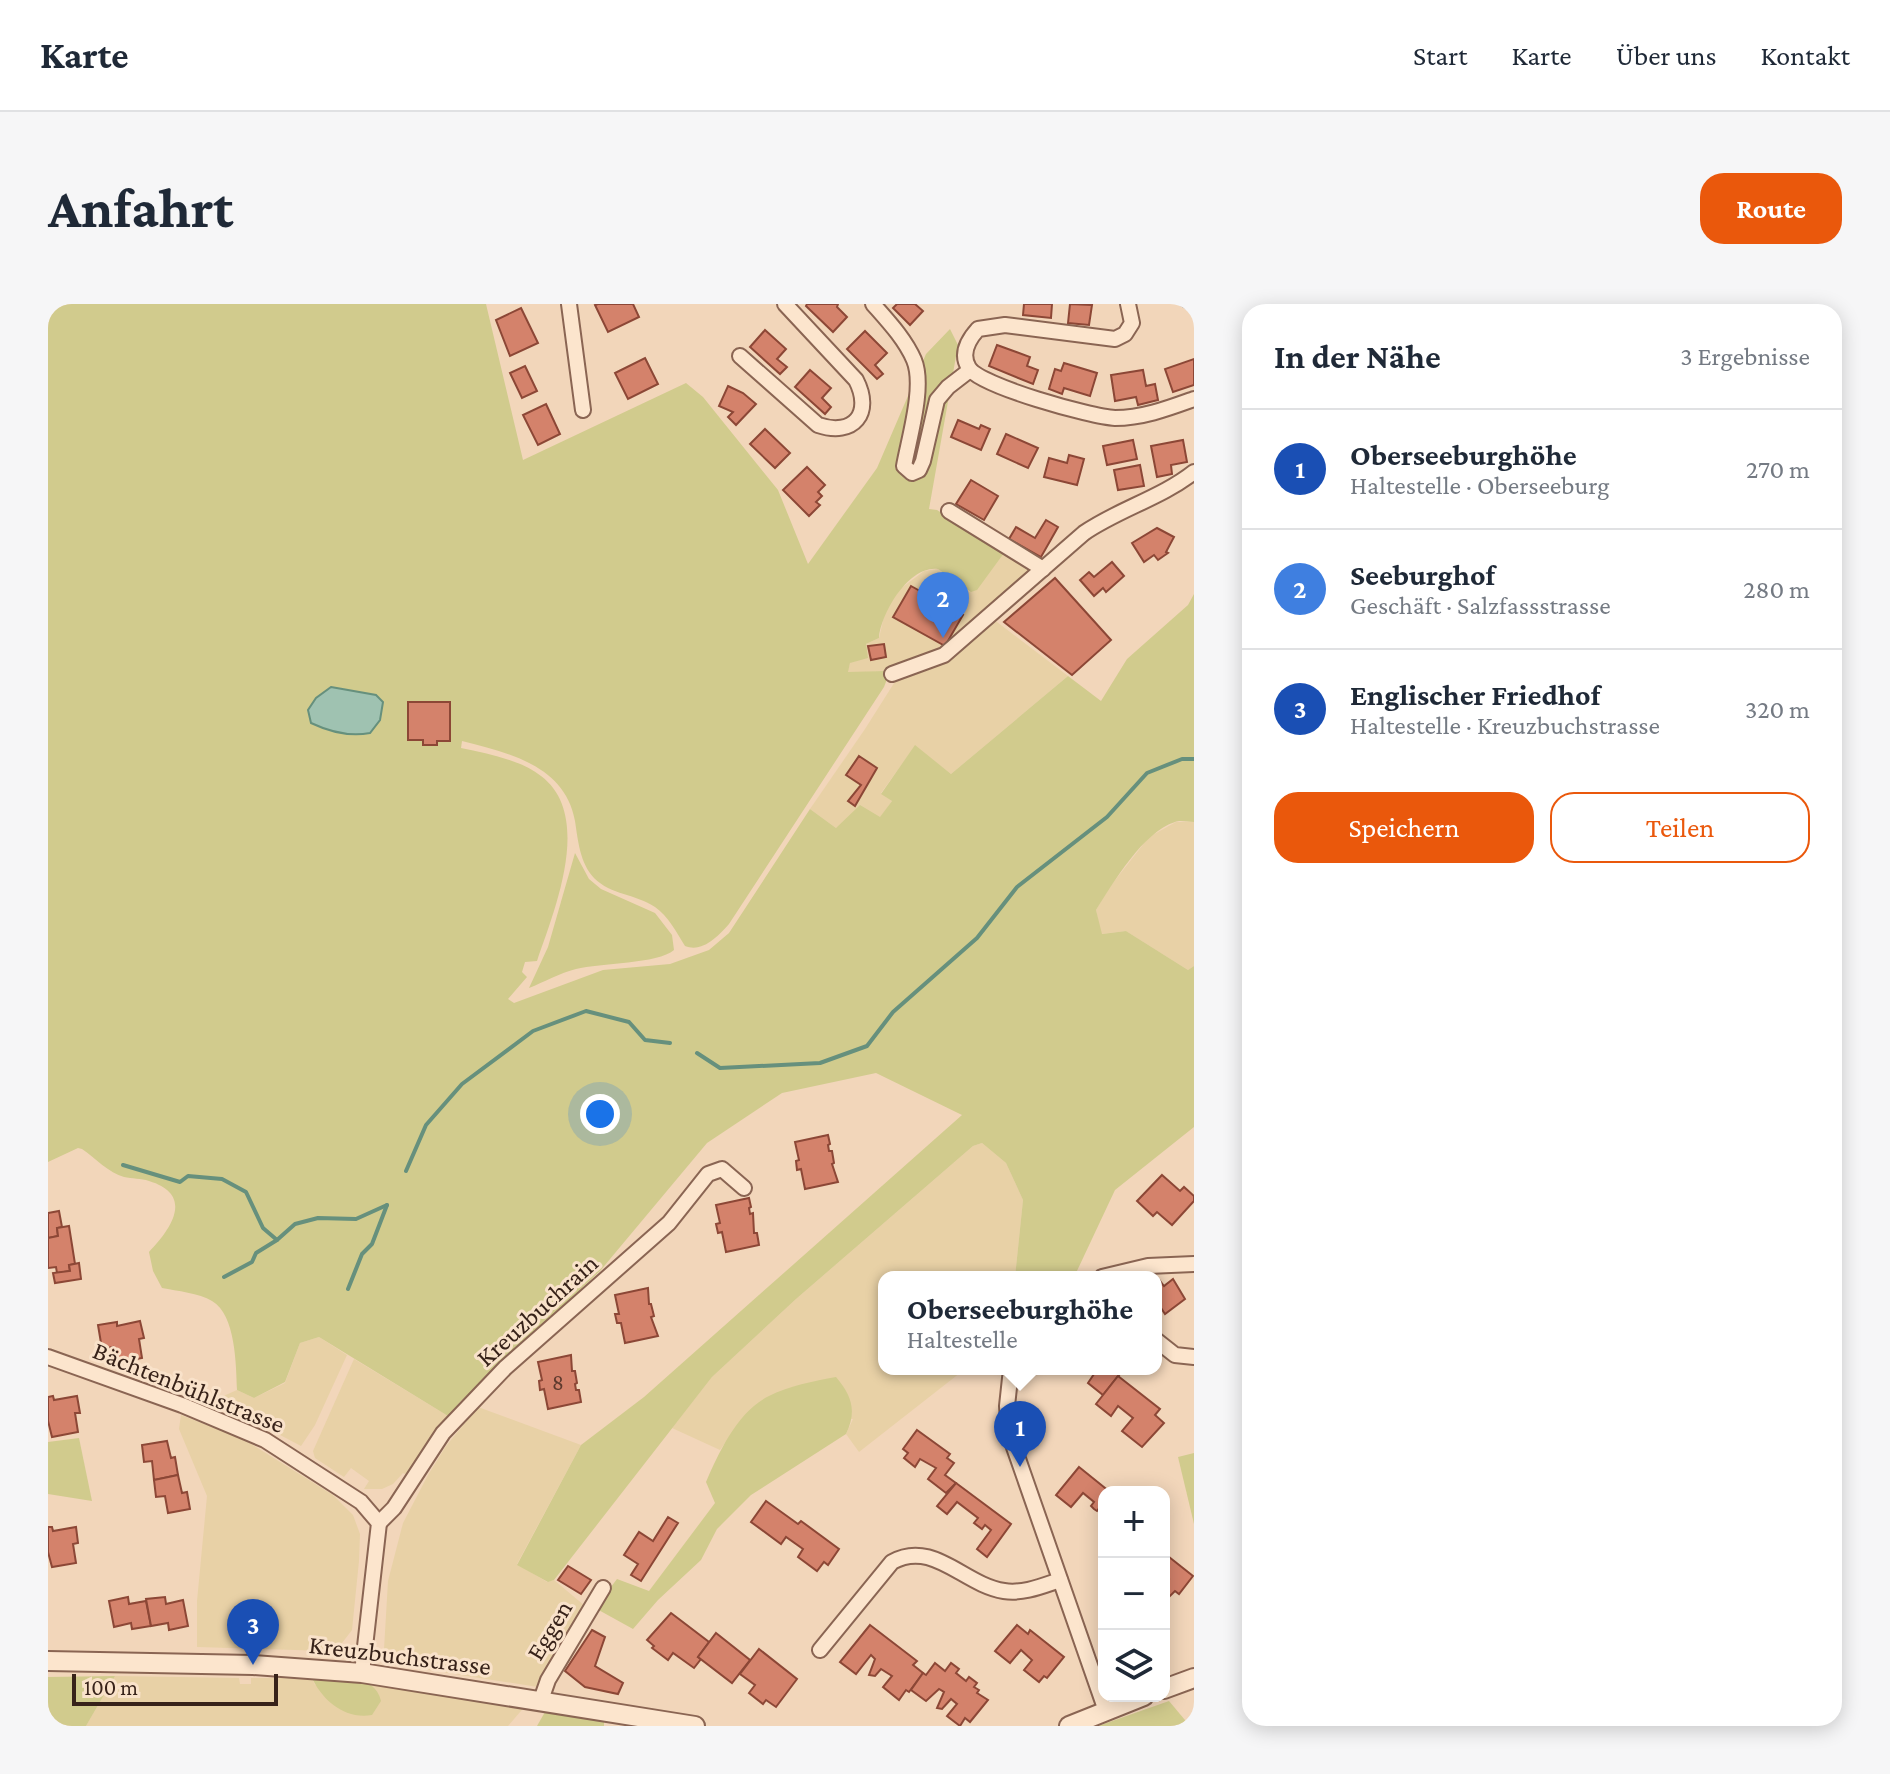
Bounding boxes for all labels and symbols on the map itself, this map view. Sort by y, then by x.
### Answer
pin: 2 [917,572,969,638]
your location [580,1094,620,1134]
street label: Kreuzbuchrain [471,1248,604,1372]
street label: Bächtenbühlstrasse [89,1336,289,1439]
house number: 8 [552,1370,564,1395]
pin: 1 [994,1401,1046,1467]
street label: Eggen [520,1595,578,1665]
pin: 3 [227,1599,279,1665]
street label: Kreuzbuchstrasse [307,1630,493,1681]
scale bar [72,1670,278,1706]

